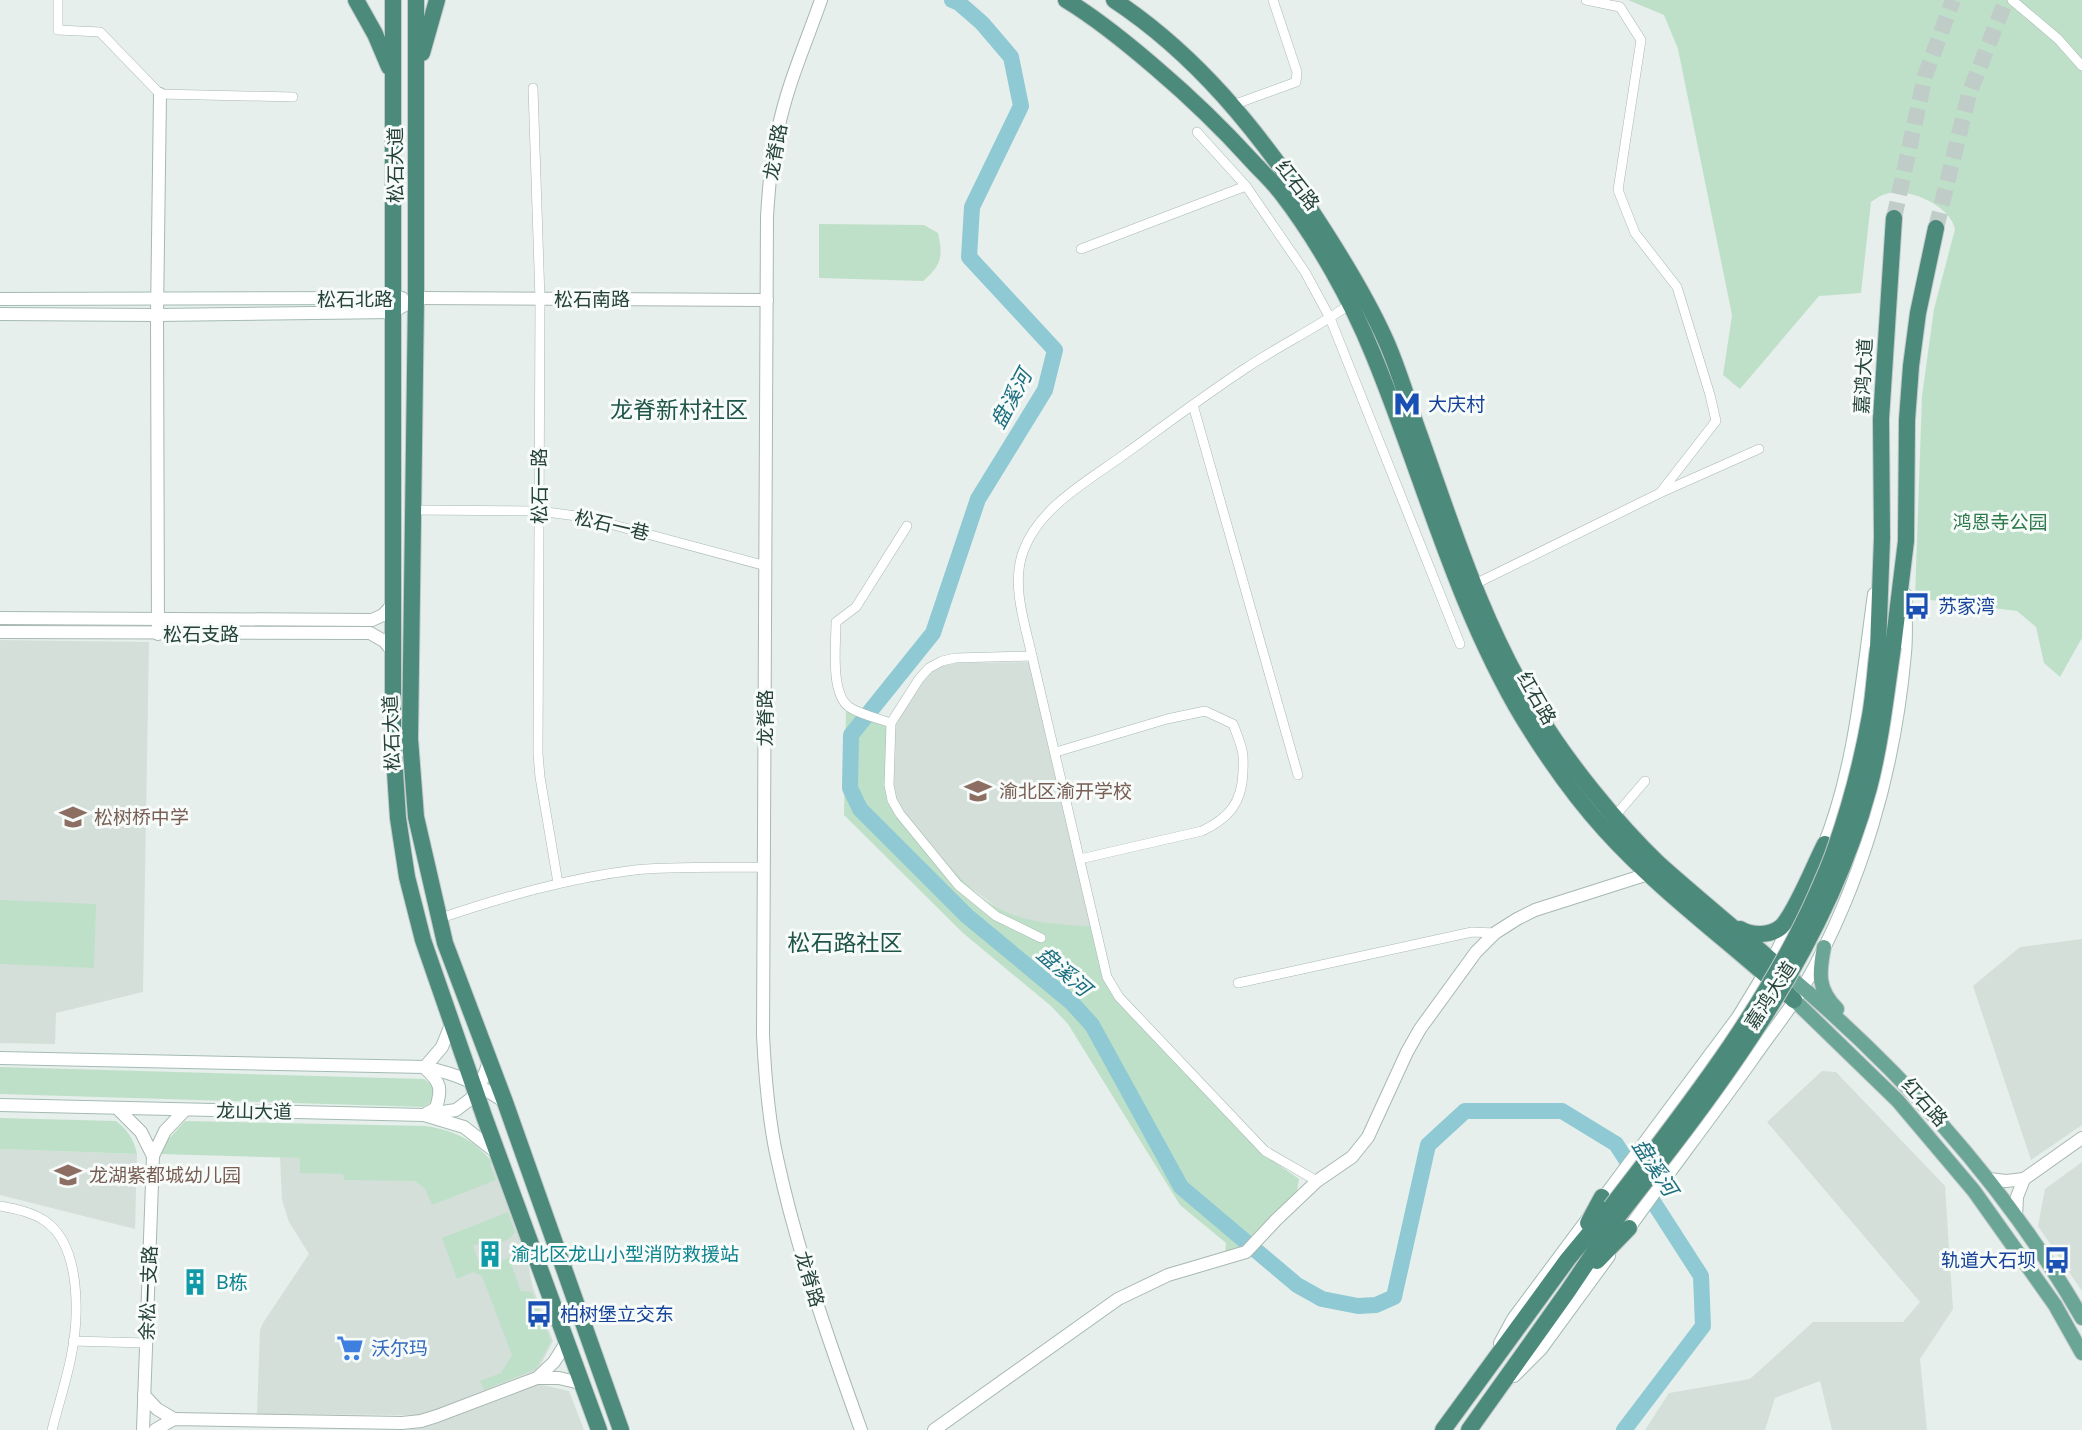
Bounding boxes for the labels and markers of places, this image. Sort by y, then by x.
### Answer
metro station icon: 大庆村 [1392,389,1422,419]
place label: 大庆村 [1428,393,1485,415]
bus stop icon: 苏家湾 [1902,591,1932,621]
place label: 苏家湾 [1938,595,1995,617]
school or university icon: 渝北区渝开学校 [963,776,993,806]
place label: 渝北区渝开学校 [999,780,1132,802]
school or university icon: 松树桥中学 [58,802,88,832]
place label: 松树桥中学 [94,806,189,828]
school or university icon: 龙湖紫都城幼儿园 [53,1160,83,1190]
place label: 龙湖紫都城幼儿园 [89,1164,241,1186]
building icon: 渝北区龙山小型消防救援站 [475,1239,505,1269]
place label: 渝北区龙山小型消防救援站 [511,1243,739,1265]
bus stop icon: 轨道大石坝 [2042,1245,2072,1275]
place label: 轨道大石坝 [1941,1249,2036,1271]
building icon: B栋 [180,1267,210,1297]
place label: B栋 [216,1271,248,1293]
bus stop icon: 柏树堡立交东 [524,1299,554,1329]
place label: 柏树堡立交东 [560,1303,674,1325]
supermarket icon: 沃尔玛 [335,1333,365,1363]
place label: 沃尔玛 [371,1337,428,1359]

